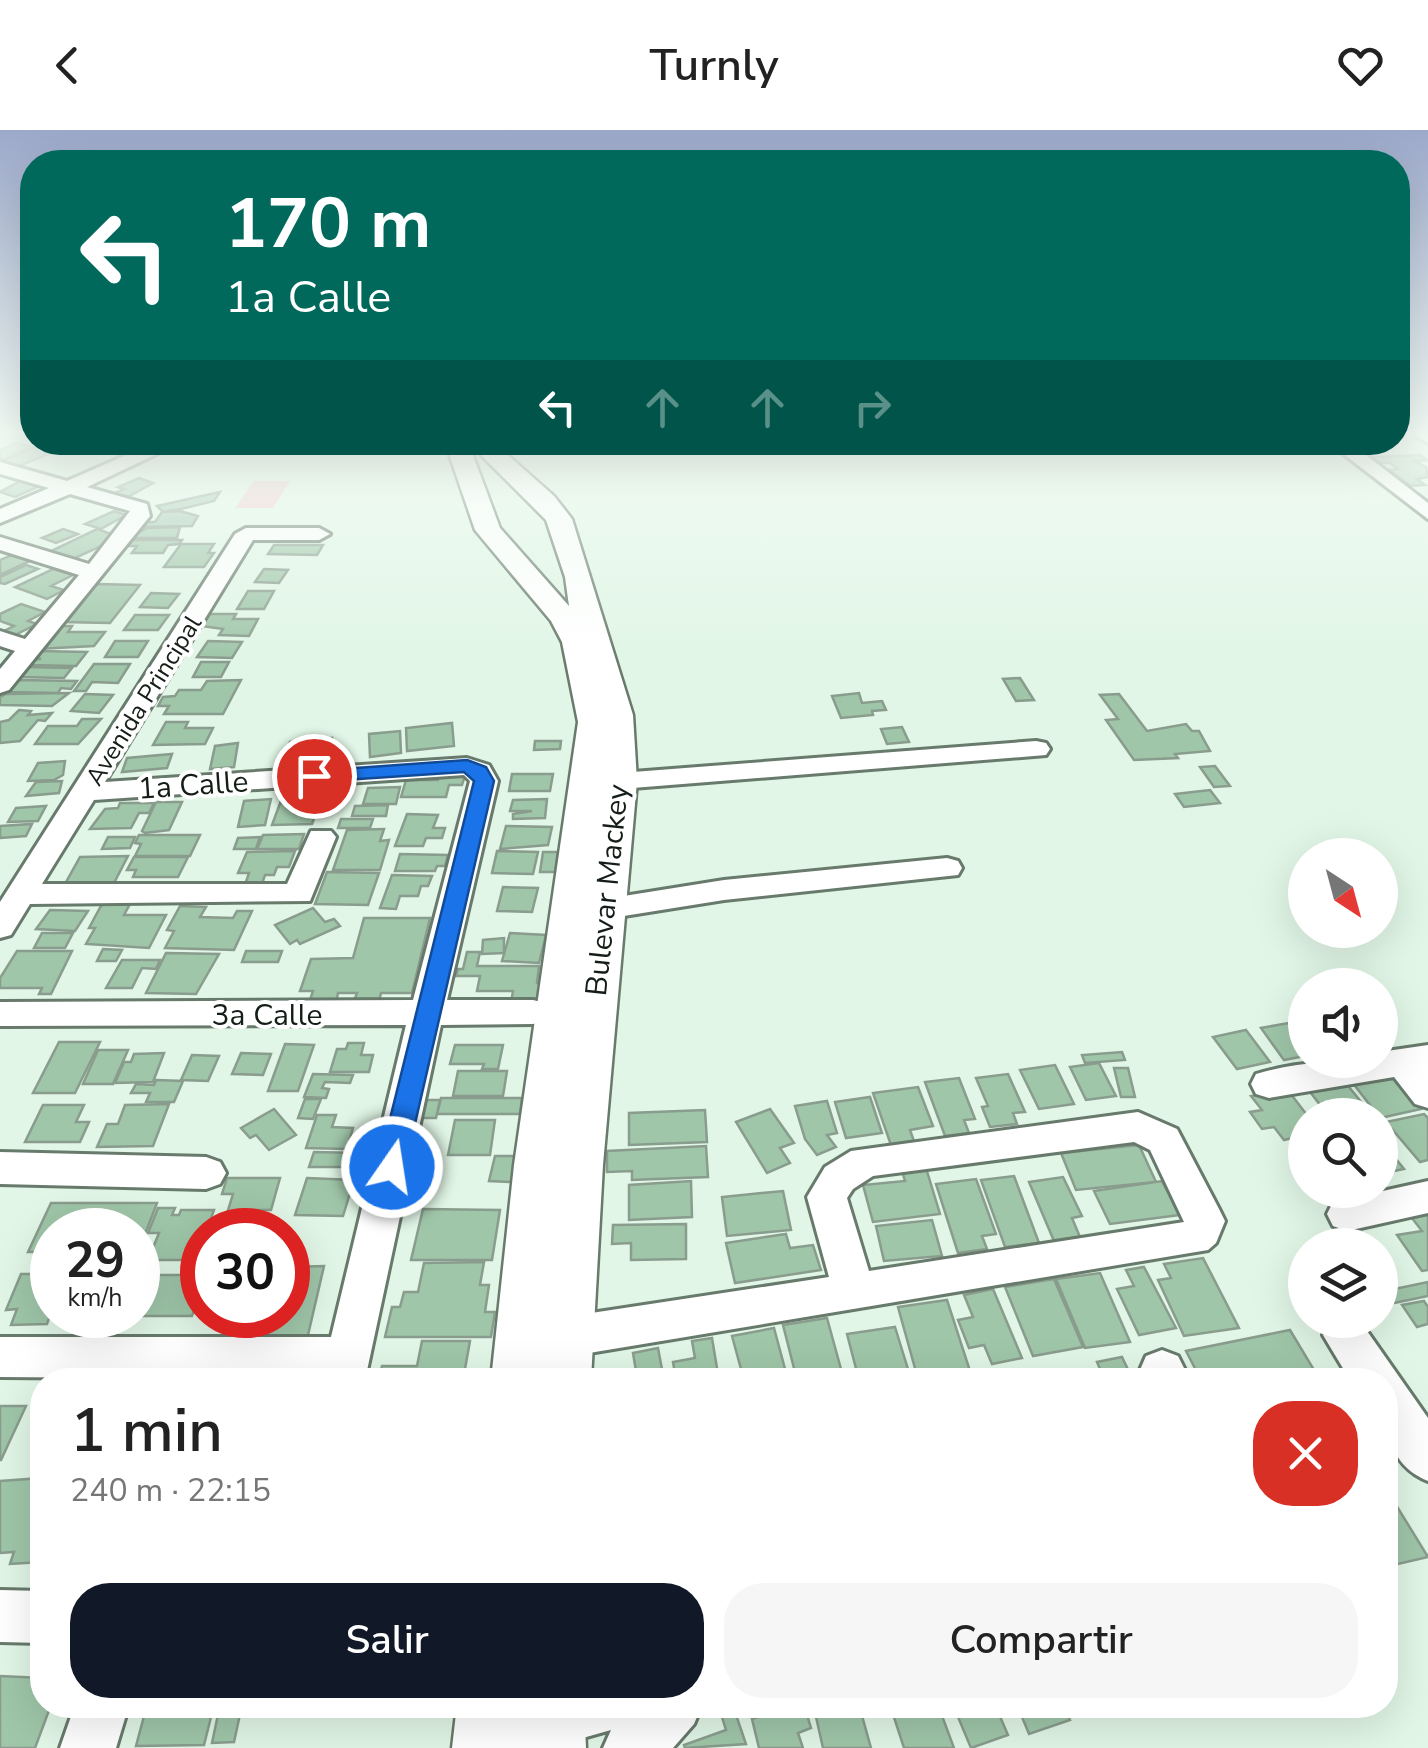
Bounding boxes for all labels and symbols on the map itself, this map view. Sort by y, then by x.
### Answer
street label: Avenida Principal [78,608,210,792]
pin [272,734,357,819]
street label: 1a Calle [136,761,250,810]
street label: Bulevar Mackey [576,782,639,998]
north arrow [1288,838,1398,948]
street label: 3a Calle [212,995,322,1036]
position arrow [340,1115,444,1219]
speed limit sign: 30 [180,1208,310,1338]

